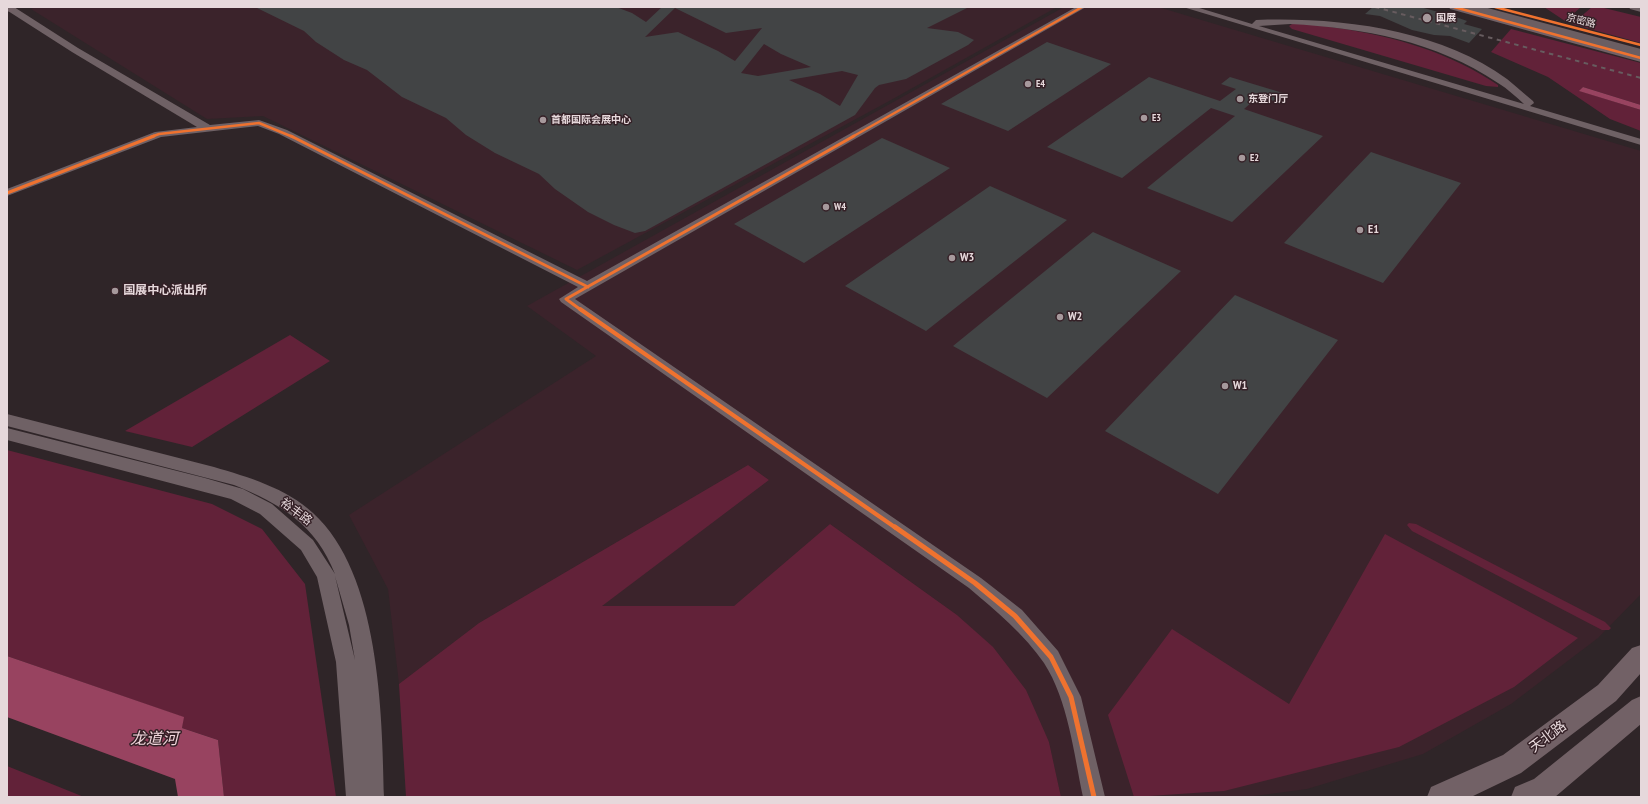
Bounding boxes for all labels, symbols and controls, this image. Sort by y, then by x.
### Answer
street label: 京密路 [1565,11,1597,31]
marker: 国展 [1421,12,1433,24]
place label: 国展 [1436,12,1456,24]
place label: E4 [1036,78,1045,90]
marker: E4 [1023,79,1033,89]
place label: 东登门厅 [1248,93,1288,105]
marker: 东登门厅 [1235,94,1245,104]
place label: E3 [1152,112,1161,124]
marker: E3 [1139,113,1149,123]
place label: 首都国际会展中心 [551,114,631,126]
marker: 首都国际会展中心 [538,115,548,125]
place label: E2 [1250,152,1259,164]
marker: E2 [1237,153,1247,163]
place label: W4 [834,201,846,213]
marker: W4 [821,202,831,212]
place label: E1 [1368,223,1379,237]
marker: E1 [1355,225,1365,235]
place label: W3 [960,251,974,265]
marker: W3 [947,253,957,263]
place label: 国展中心派出所 [123,284,207,298]
marker: 国展中心派出所 [110,286,120,296]
place label: W2 [1068,310,1082,324]
marker: W2 [1055,312,1065,322]
place label: W1 [1233,379,1247,393]
marker: W1 [1220,381,1230,391]
street label: 裕丰路 [277,495,315,529]
street label: 天北路 [1526,718,1570,756]
water label: 龙道河 [130,729,178,749]

